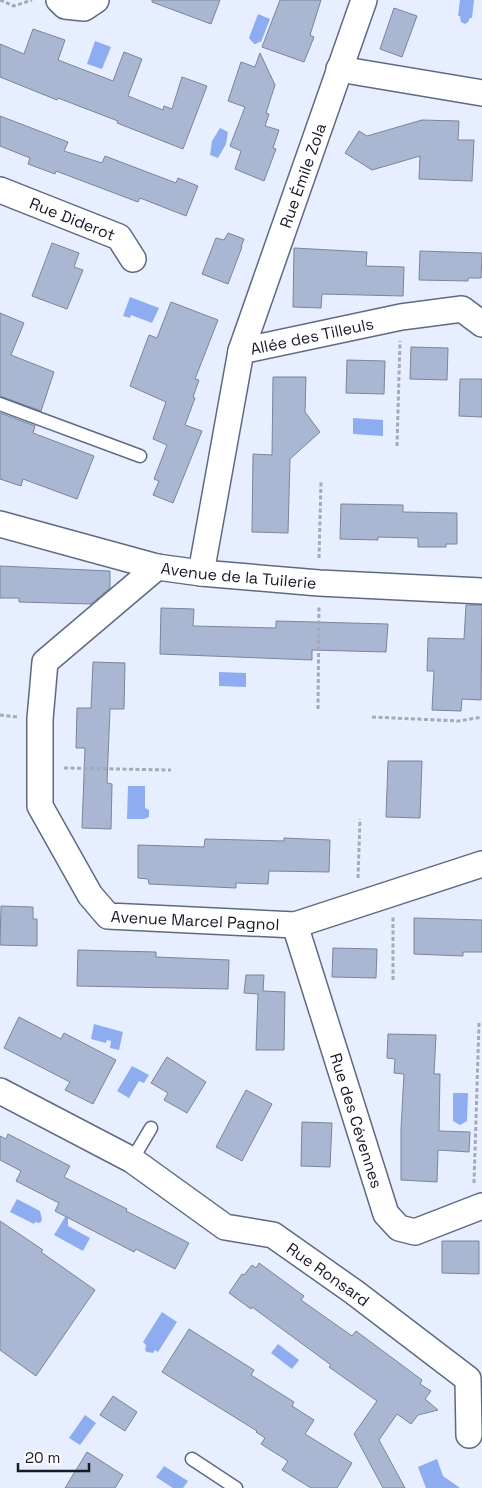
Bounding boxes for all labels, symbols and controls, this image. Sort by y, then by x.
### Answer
street label: Rue Émile Zola [275,120,331,231]
street label: Rue Diderot [26,193,118,246]
street label: Allée des Tilleuls [248,313,376,360]
street label: Avenue de la Tuilerie [160,558,317,594]
street label: Avenue Marcel Pagnol [110,906,280,935]
street label: Rue des Cévennes [325,1050,387,1191]
street label: Rue Ronsard [282,1238,374,1311]
scale bar [18,1440,89,1472]
text: 20 m [25,1448,60,1467]

